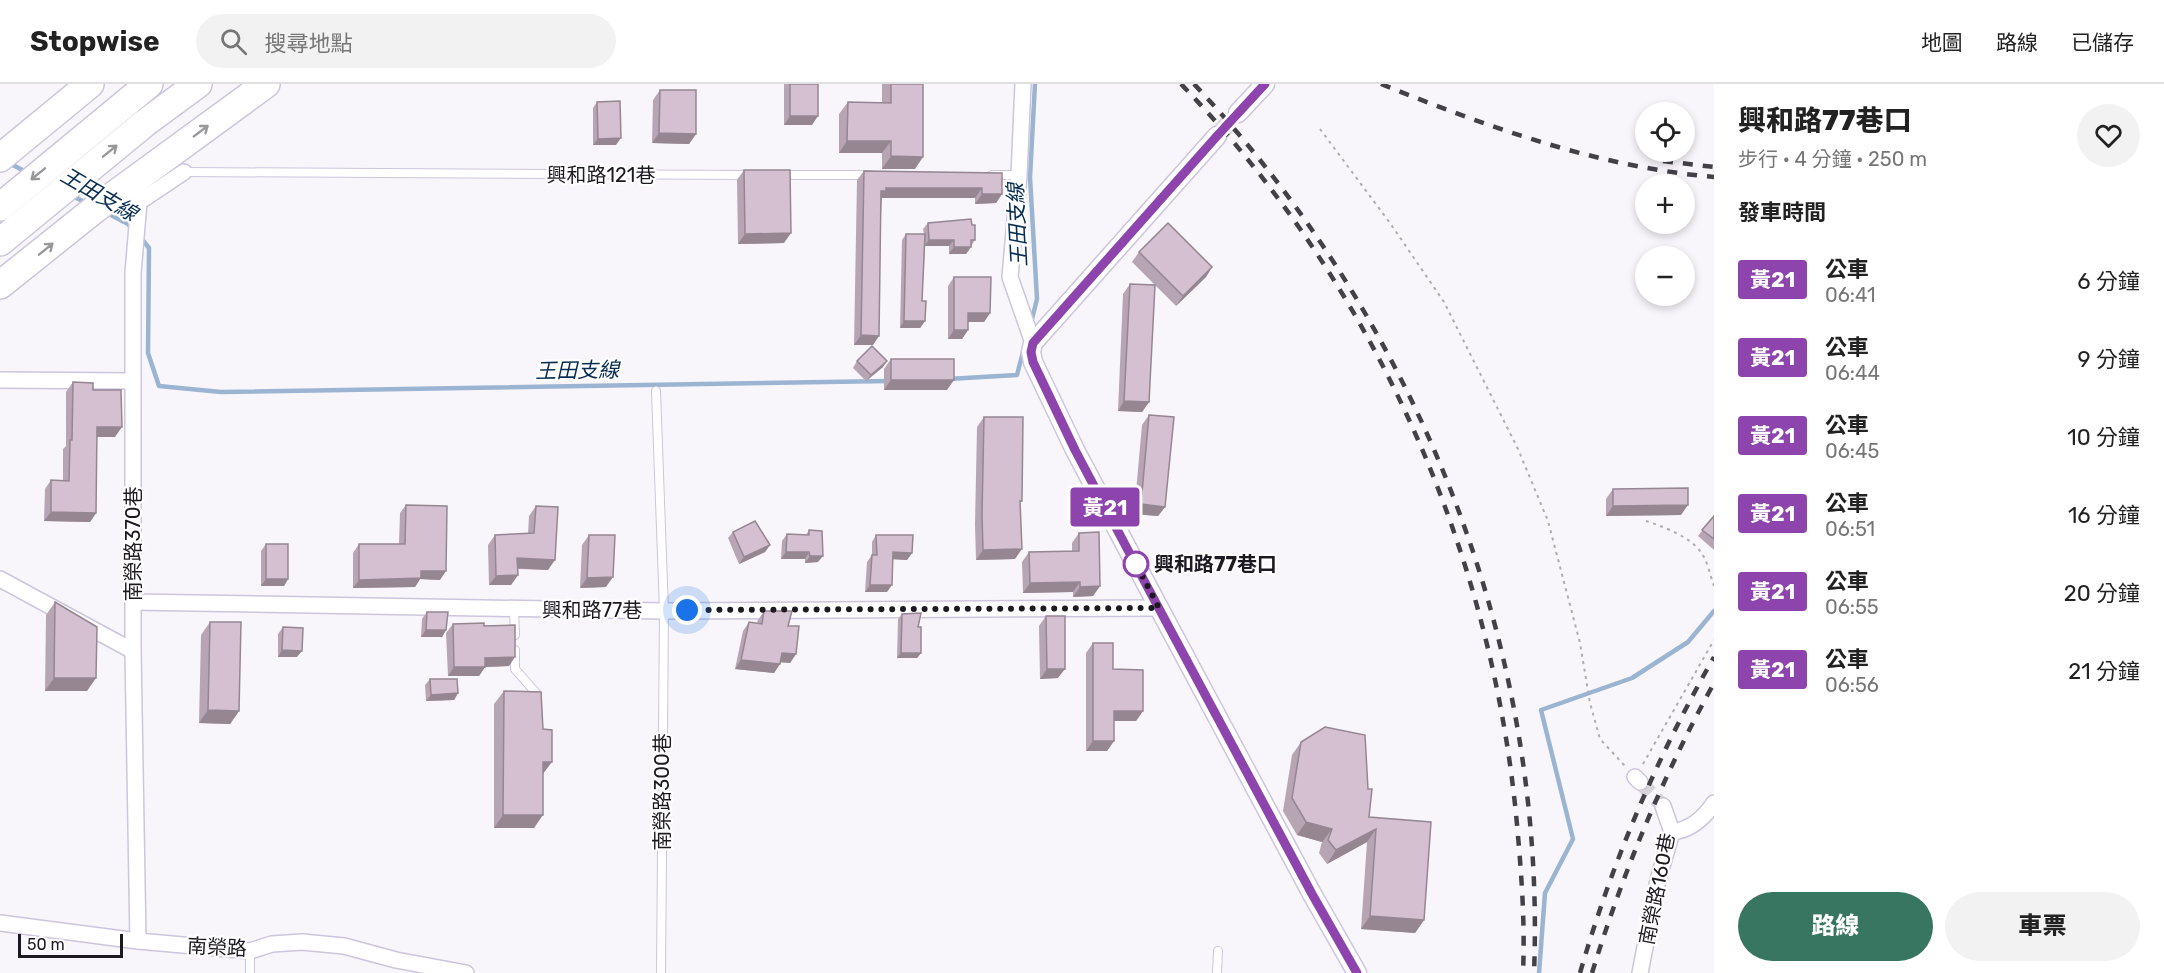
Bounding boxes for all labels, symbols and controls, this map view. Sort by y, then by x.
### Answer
search box [196,14,616,68]
text: Stopwise [30,25,160,58]
icon: search [217,25,250,58]
text: 搜尋地點 [265,30,353,57]
text: 地圖 [1921,30,1963,55]
text: 路線 [1996,30,2038,55]
text: 已儲存 [2071,30,2134,55]
map controls [1635,102,1695,306]
button: locate [1635,102,1695,162]
text: 興和路77巷口 [1738,104,1912,137]
button: heart [2077,104,2140,167]
one-way arrow [193,124,209,137]
one-way arrow [102,145,118,158]
text: 步行 · 4 分鐘 · 250 m [1738,147,1927,171]
water label: 王田支線 [56,162,143,227]
street label: 興和路121巷 [547,163,655,187]
one-way arrow [31,167,46,181]
button: + [1635,174,1695,234]
water label: 王田支線 [1002,180,1032,268]
text: 發車時間 [1738,199,1826,226]
one-way arrow [38,242,54,255]
button: − [1635,246,1695,306]
text: 公車 [1825,256,1869,283]
text: 黃21 [1750,267,1795,292]
text: 6 分鐘 [2077,268,2140,295]
text: 06:41 [1825,283,1876,307]
text: 公車 [1825,334,1869,361]
text: 黃21 [1750,345,1795,370]
text: 9 分鐘 [2078,346,2140,373]
water label: 王田支線 [535,357,621,383]
text: 06:44 [1825,361,1880,385]
text: 公車 [1825,412,1869,439]
text: 黃21 [1750,423,1795,448]
text: 10 分鐘 [2067,424,2140,451]
text: 06:45 [1825,439,1879,463]
street label: 南榮路370巷 [121,487,145,601]
line badge: 黃21 [1070,488,1140,526]
text: 公車 [1825,490,1869,517]
text: 黃21 [1082,495,1128,520]
text: 黃21 [1750,501,1795,526]
text: 16 分鐘 [2068,502,2140,529]
text: 06:51 [1825,517,1875,541]
marker: 興和路77巷口 [1123,551,1149,577]
place label: 興和路77巷口 [1154,552,1277,576]
text: 公車 [1825,568,1869,595]
text: 黃21 [1750,579,1795,604]
text: 20 分鐘 [2064,580,2140,607]
your location [672,595,702,625]
text: 06:55 [1825,595,1879,619]
street label: 興和路77巷 [542,598,642,622]
text: 公車 [1825,646,1869,673]
text: 黃21 [1750,657,1795,682]
text: 21 分鐘 [2068,658,2140,685]
text: 06:56 [1825,673,1879,697]
street label: 南榮路300巷 [650,733,674,851]
street label: 南榮路160巷 [1634,831,1680,947]
button: 路線 [1738,892,1933,961]
button: 車票 [1945,892,2140,961]
scale bar [18,931,123,958]
street label: 南榮路 [186,933,248,961]
text: 50 m [27,935,65,954]

